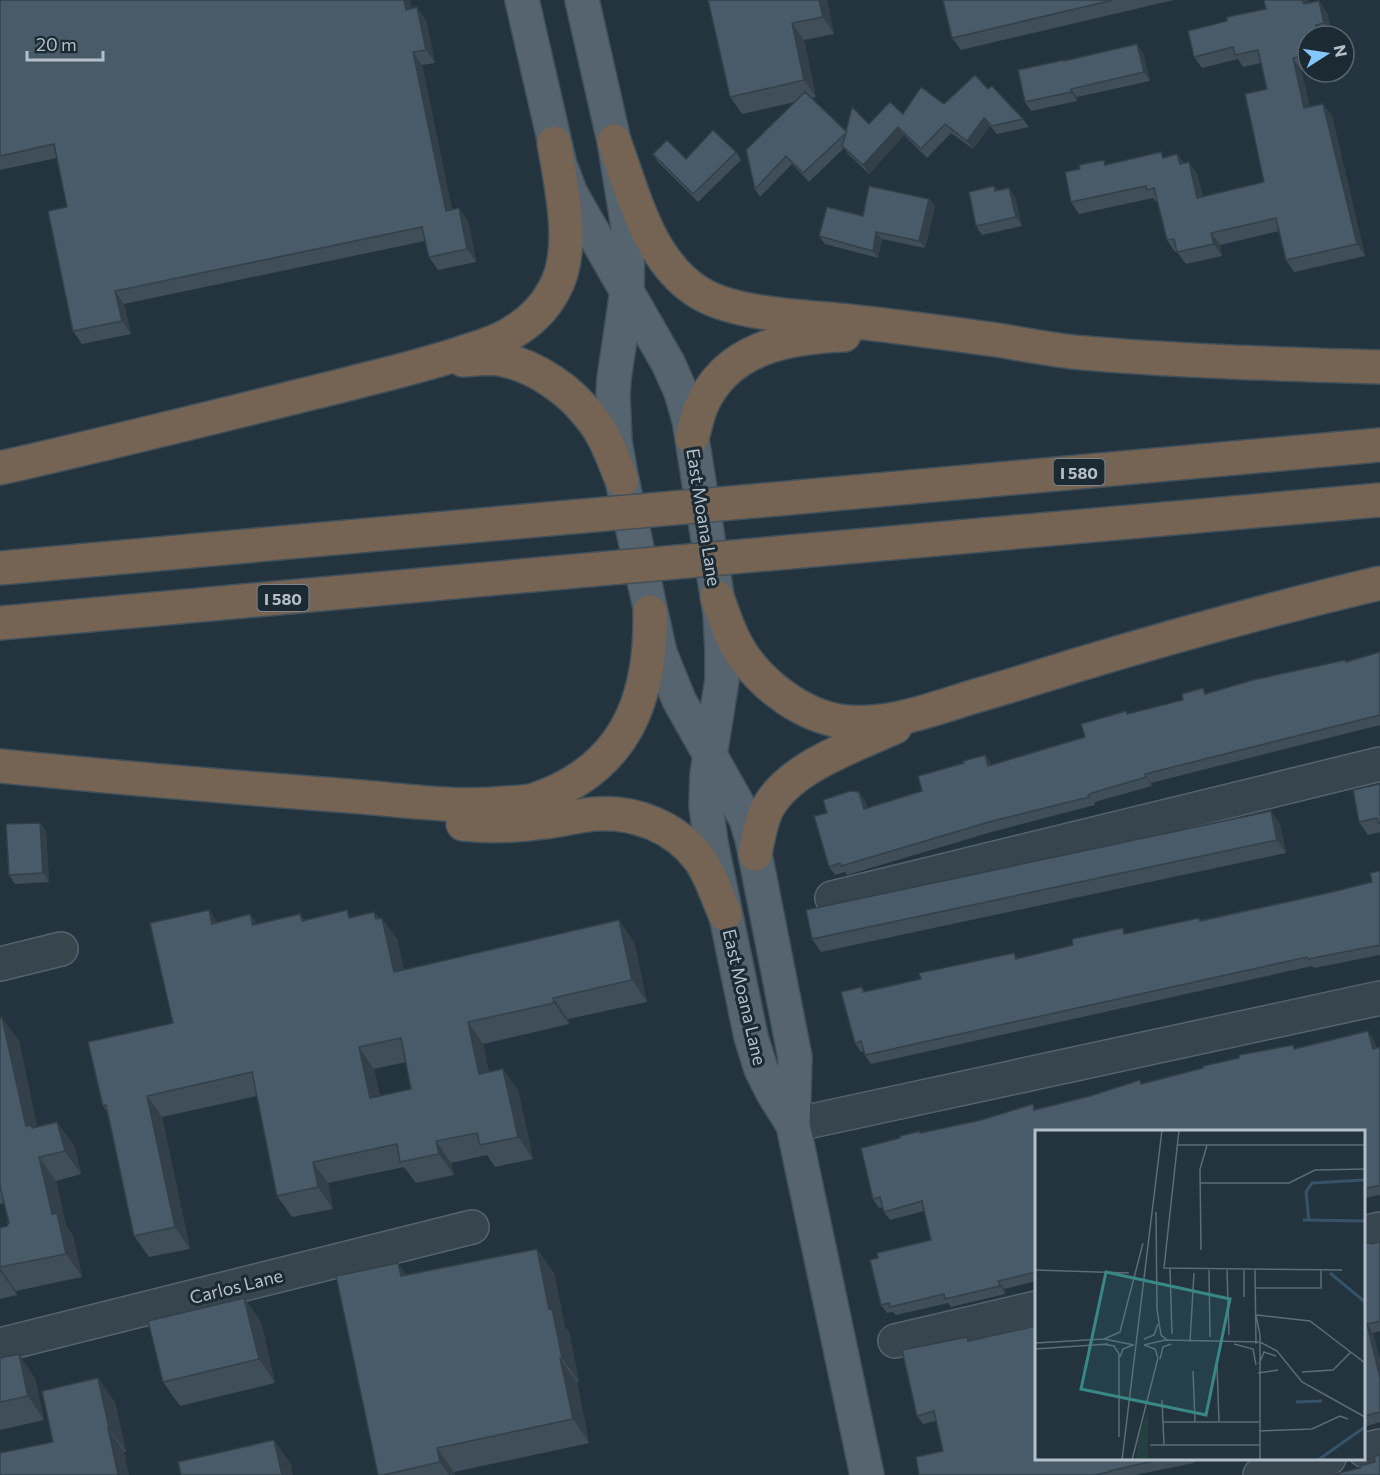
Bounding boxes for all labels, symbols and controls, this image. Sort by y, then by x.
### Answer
scale bar [27,24,104,62]
north arrow [1296,24,1356,84]
text: 20 m [36,33,77,55]
text: N [1331,43,1352,59]
street label: East Moana Lane [682,447,726,587]
road number: I 580 [1054,459,1104,485]
road number: I 580 [258,585,308,611]
street label: East Moana Lane [719,927,771,1067]
inset map [1035,1130,1365,1460]
street label: Carlos Lane [187,1264,285,1308]

